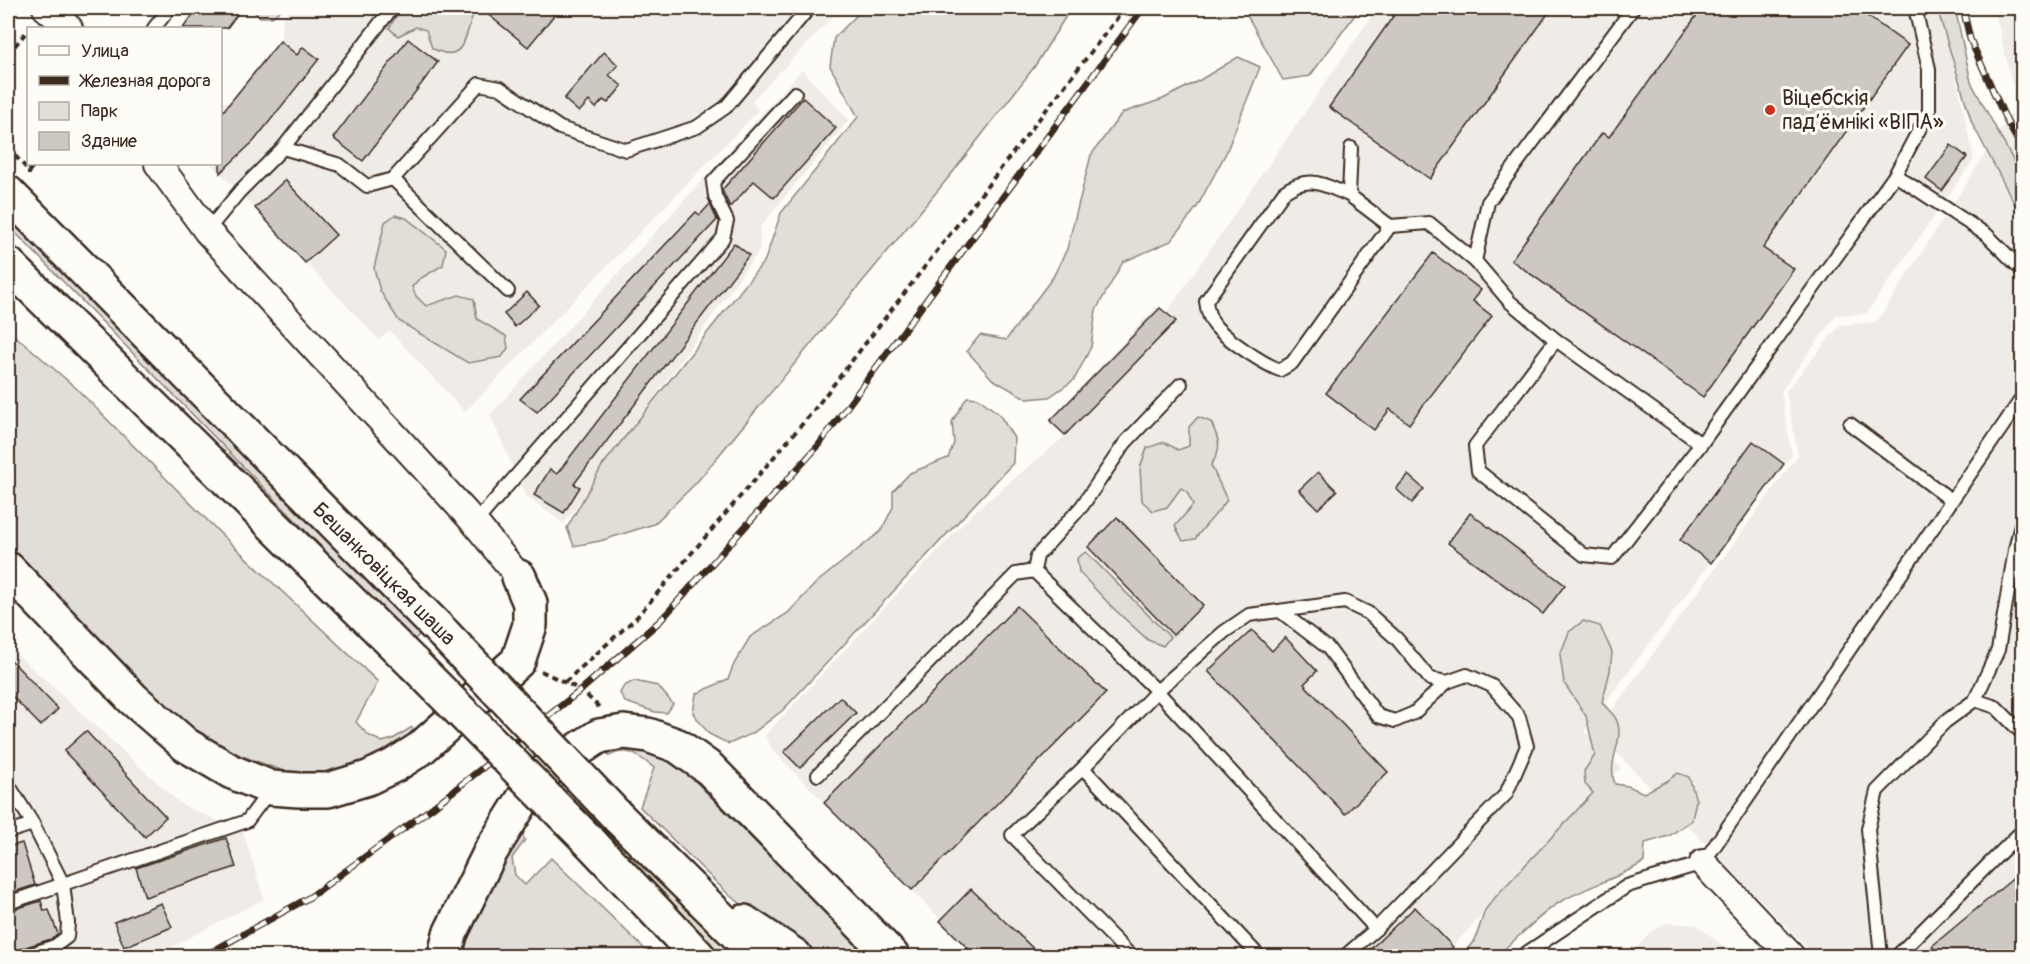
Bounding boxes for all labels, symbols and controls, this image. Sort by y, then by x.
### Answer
legend [27,27,222,165]
text: Улица [81,40,129,63]
text: Железная дорога [78,70,211,93]
place label: Віцебскія падʼёмнікі «ВІПА» [1782,85,1944,136]
text: Парк [81,100,118,123]
marker: Віцебскія падʼёмнікі «ВІПА» [1763,103,1777,117]
text: Здание [81,130,137,153]
street label: Бешанковіцкая шаша [307,497,461,651]

